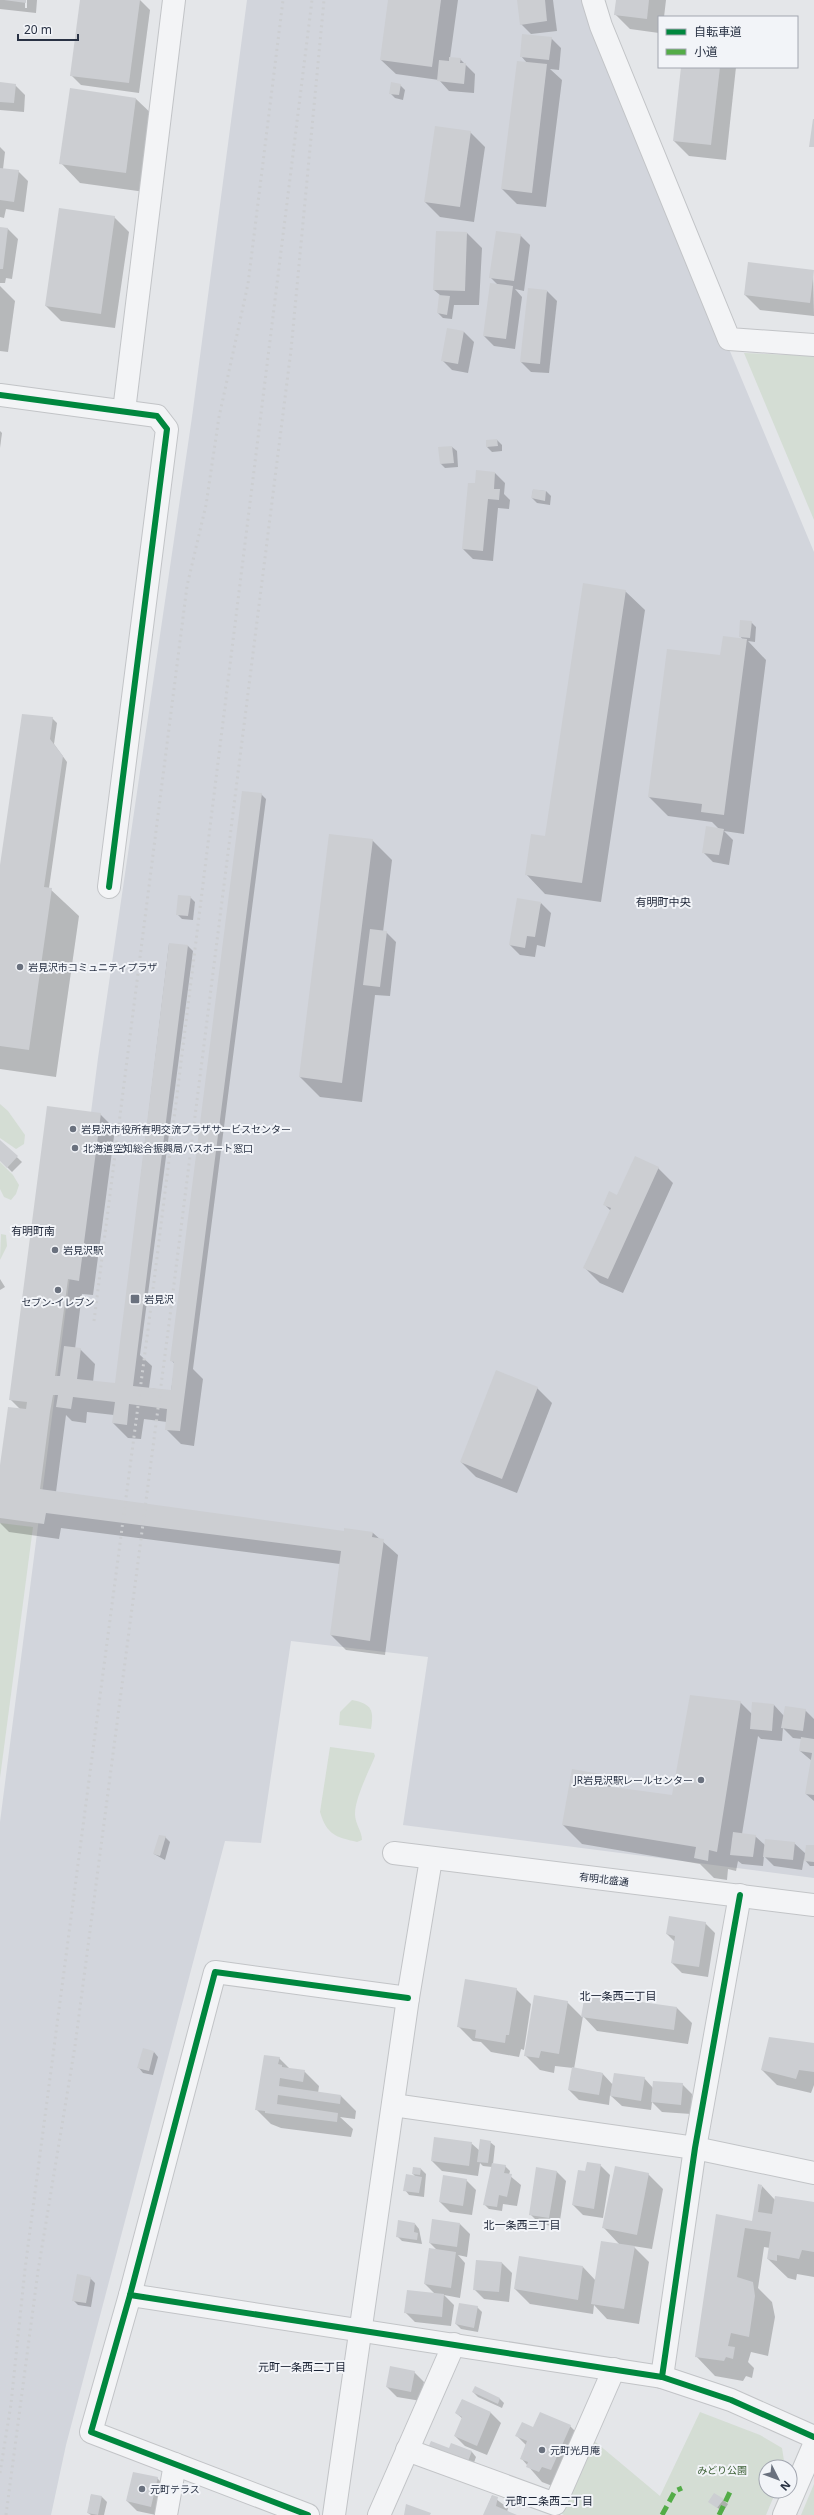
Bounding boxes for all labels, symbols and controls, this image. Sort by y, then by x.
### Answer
scale bar [18,16,78,42]
legend [658,16,798,68]
text: 20 m [24,21,52,38]
text: 自転車道 [694,23,742,40]
text: 小道 [694,43,718,60]
district label: 有明町中央 [636,894,691,909]
place label: 岩見沢市コミュニティプラザ [28,960,157,974]
marker: 岩見沢市コミュニティプラザ [15,962,25,972]
place label: 岩見沢市役所有明交流プラザサービスセンター [81,1122,291,1136]
marker: 岩見沢市役所有明交流プラザサービスセンター [68,1124,78,1134]
place label: 北海道空知総合振興局パスポート窓口 [83,1141,253,1155]
marker: 北海道空知総合振興局パスポート窓口 [70,1143,80,1153]
district label: 有明町南 [11,1223,55,1238]
place label: 岩見沢駅 [63,1243,104,1257]
marker: 岩見沢駅 [50,1245,60,1255]
marker: セブン-イレブン [53,1285,63,1295]
place label: 岩見沢 [144,1292,174,1306]
marker: 岩見沢 [129,1293,141,1305]
place label: セブン-イレブン [21,1295,95,1309]
place label: JR岩見沢駅レールセンター [573,1773,693,1787]
marker: JR岩見沢駅レールセンター [696,1775,706,1785]
street label: 有明北盛通 [578,1869,630,1889]
district label: 北一条西二丁目 [580,1988,657,2003]
district label: 北一条西三丁目 [484,2217,561,2232]
district label: 元町一条西二丁目 [258,2359,346,2374]
place label: 元町光月庵 [550,2443,600,2457]
marker: 元町光月庵 [537,2445,547,2455]
north arrow [758,2459,798,2499]
park label: みどり公園 [697,2463,747,2477]
text: N [777,2478,794,2494]
place label: 元町テラス [150,2482,200,2496]
marker: 元町テラス [137,2484,147,2494]
district label: 元町二条西二丁目 [505,2493,593,2508]

